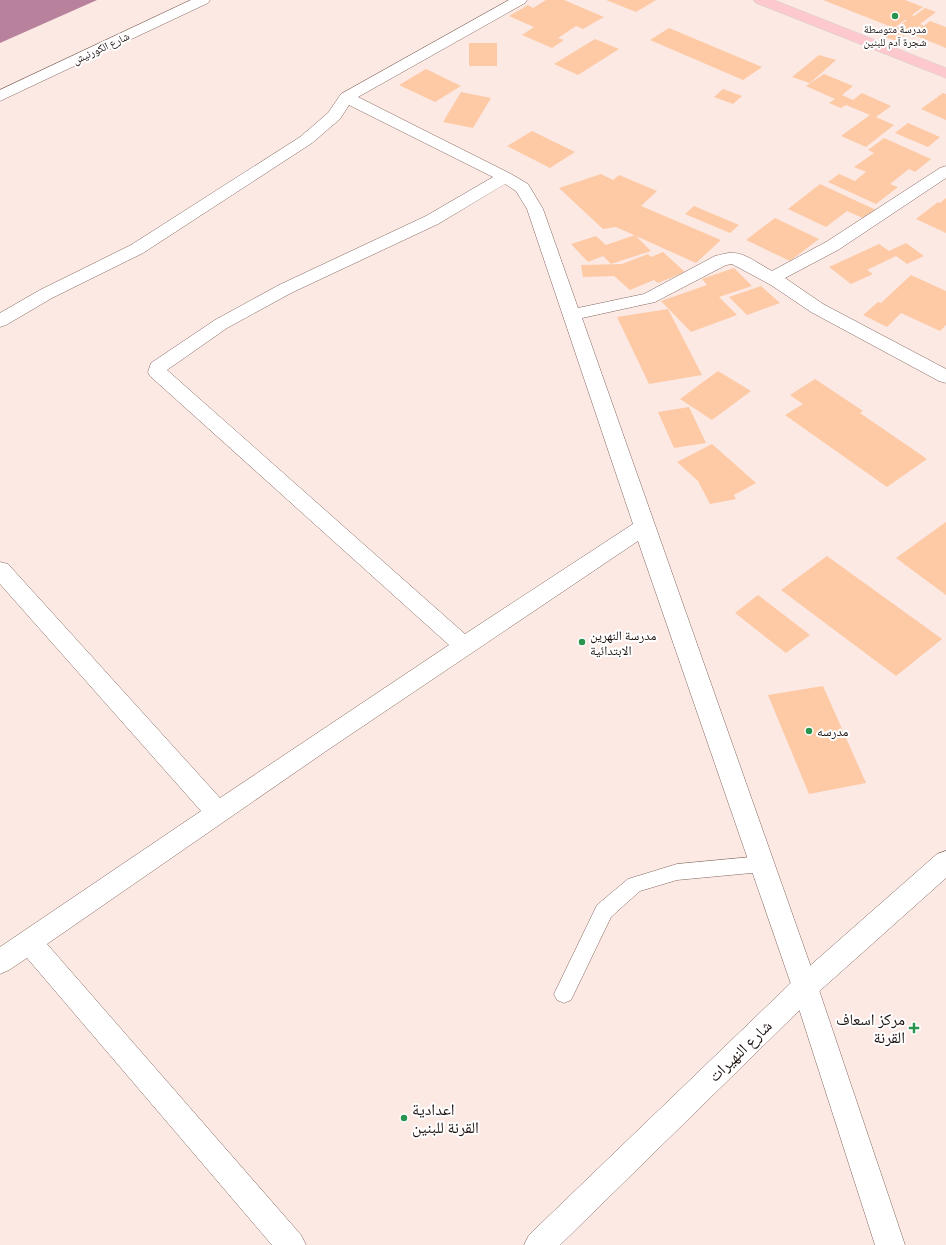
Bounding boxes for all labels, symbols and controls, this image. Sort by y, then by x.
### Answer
marker: مدرسة متوسطة شجرة آدم للبنين [890,11,900,21]
place label: مدرسة متوسطة شجرة آدم للبنين [864,22,926,49]
street label: شارع الكورنيش [70,29,132,67]
place label: مدرسة النهرين الابتدائية [590,627,656,658]
marker: مدرسة النهرين الابتدائية [577,637,587,647]
place label: مدرسه [817,723,849,740]
marker: مدرسه [804,726,814,736]
place label: مركز اسعاف القرنة [836,1010,905,1047]
street label: شارع النهيرات [704,1016,776,1086]
marker: مركز اسعاف القرنة [908,1022,920,1034]
place label: اعدادية القرنة للبنين [412,1100,479,1138]
marker: اعدادية القرنة للبنين [399,1113,409,1123]

